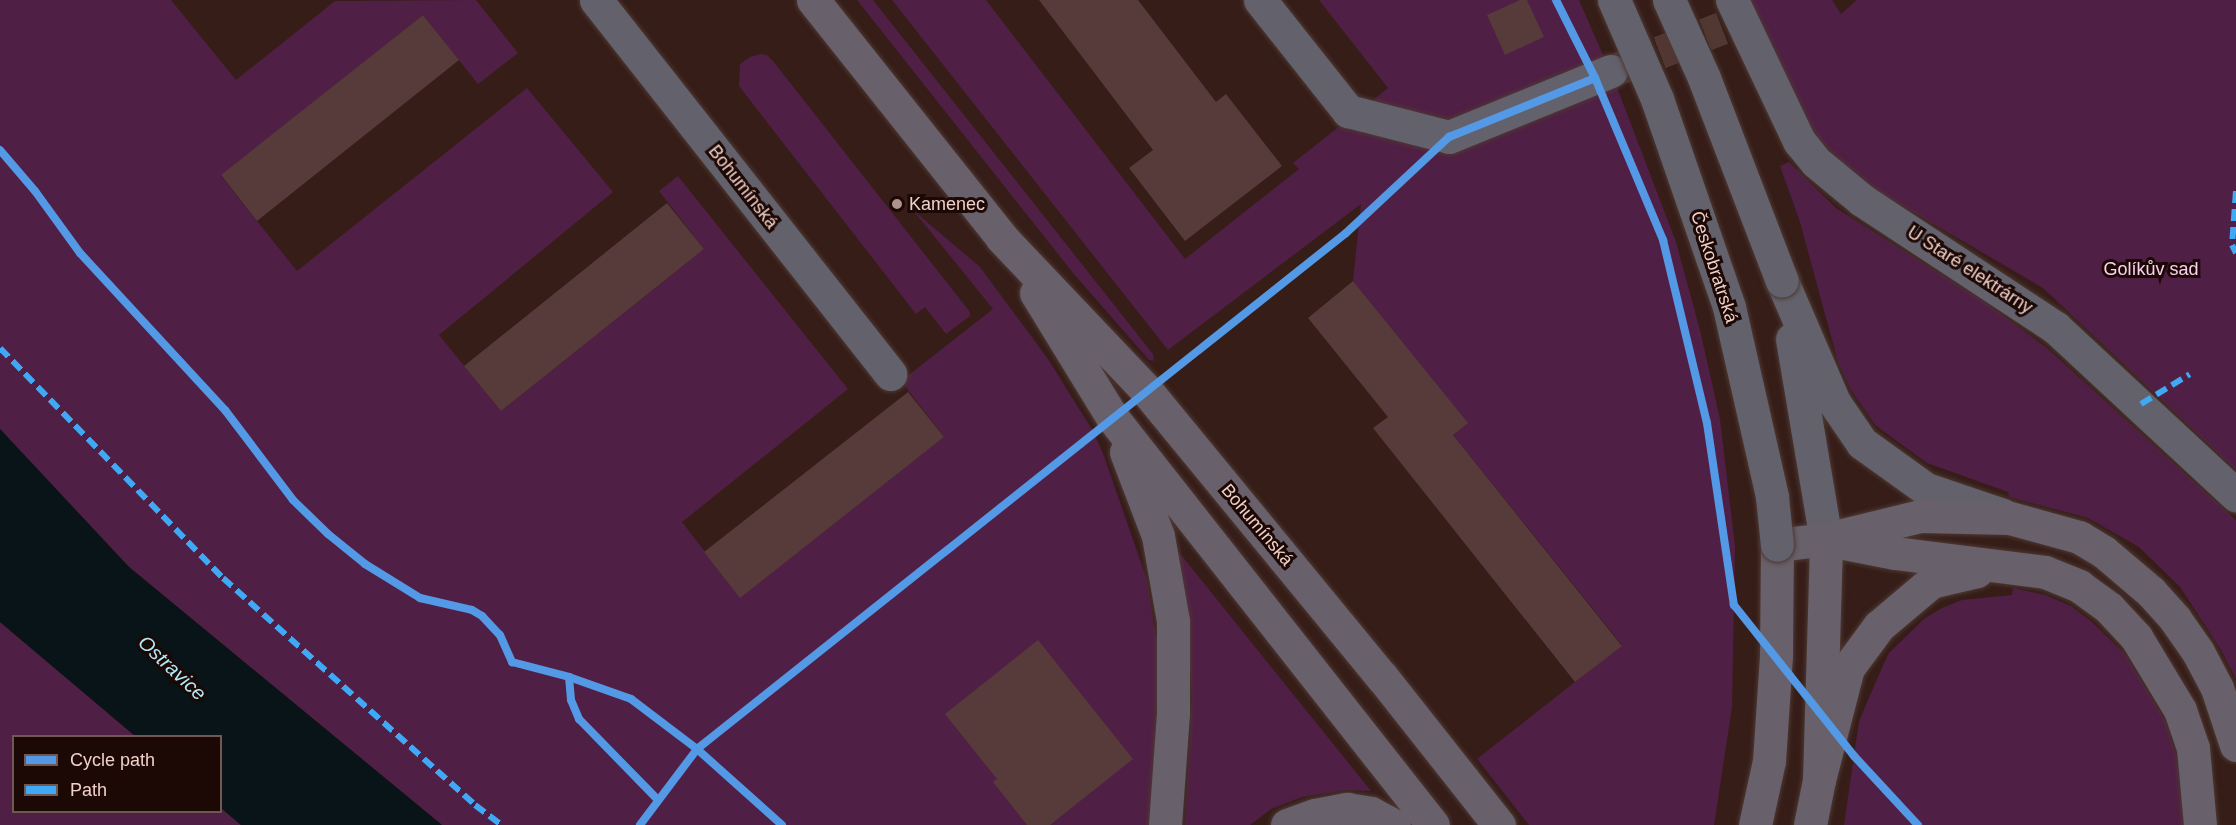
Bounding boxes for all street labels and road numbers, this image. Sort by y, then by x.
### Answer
street label: Bohumínská [704,141,782,233]
street label: Českobratrská [1686,208,1742,326]
street label: U Staré elektrárny [1903,221,2037,319]
street label: Bohumínská [1217,480,1297,570]

